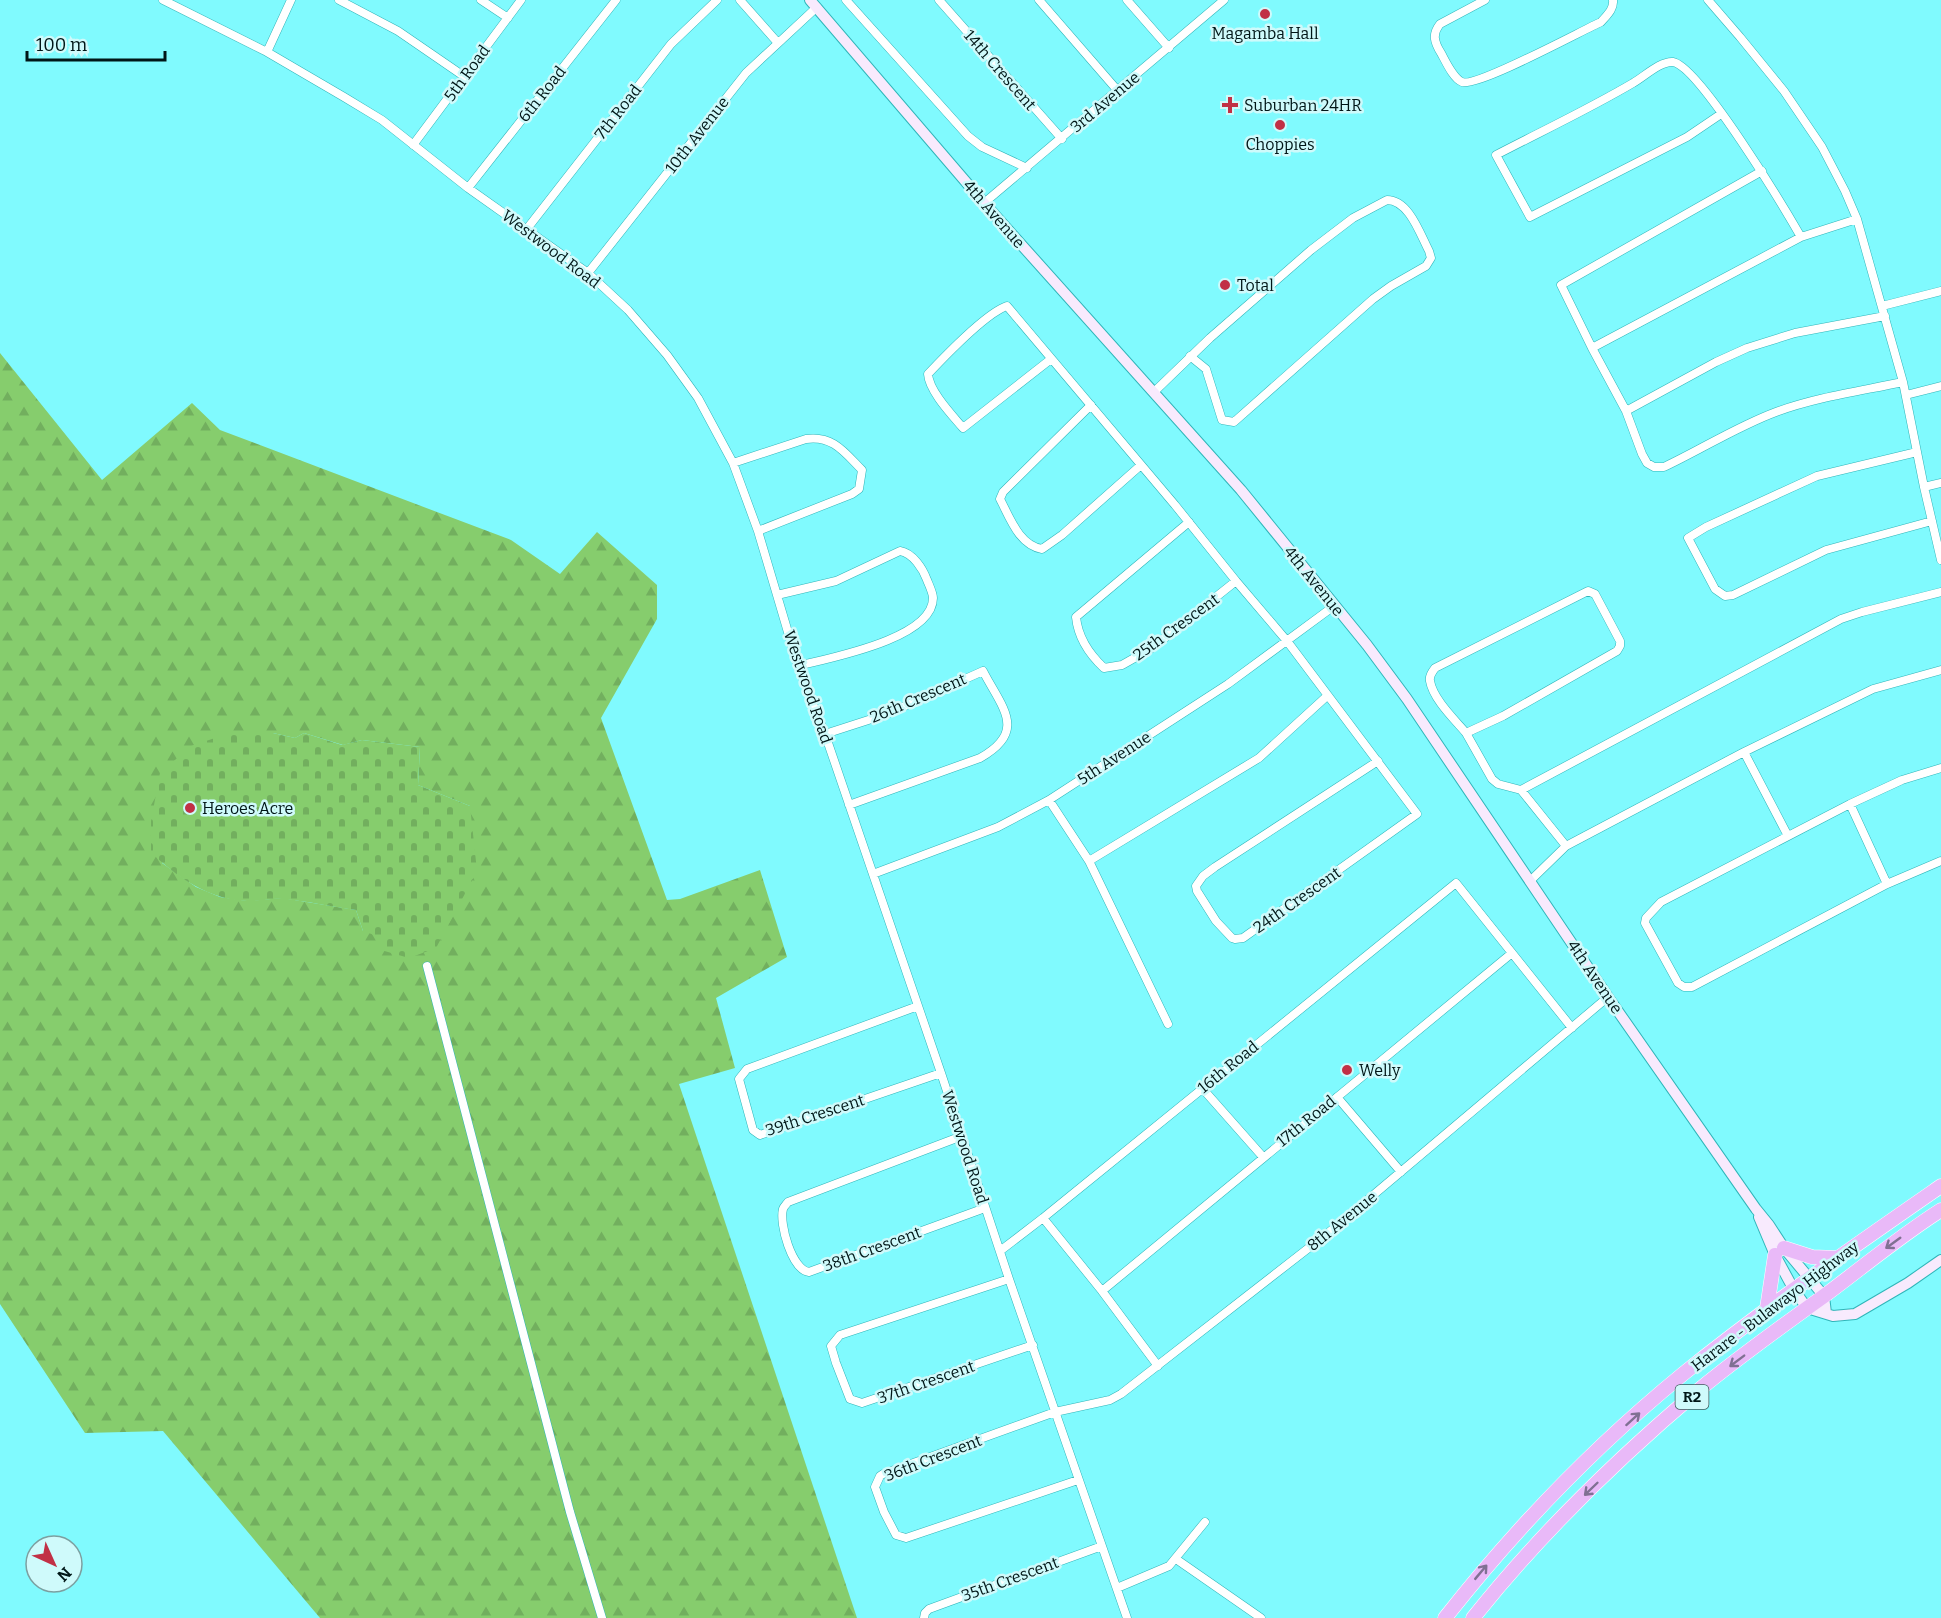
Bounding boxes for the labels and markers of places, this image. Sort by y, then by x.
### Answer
marker: Magamba Hall [1258,7,1272,21]
place label: Magamba Hall [1211,24,1319,43]
marker: Suburban 24HR [1221,96,1239,114]
place label: Suburban 24HR [1244,96,1362,115]
marker: Choppies [1273,118,1287,132]
place label: Choppies [1245,135,1315,154]
place label: Total [1237,276,1274,295]
marker: Total [1218,278,1232,292]
place label: Heroes Acre [202,799,293,818]
marker: Heroes Acre [183,801,197,815]
place label: Welly [1359,1061,1401,1080]
marker: Welly [1340,1063,1354,1077]

